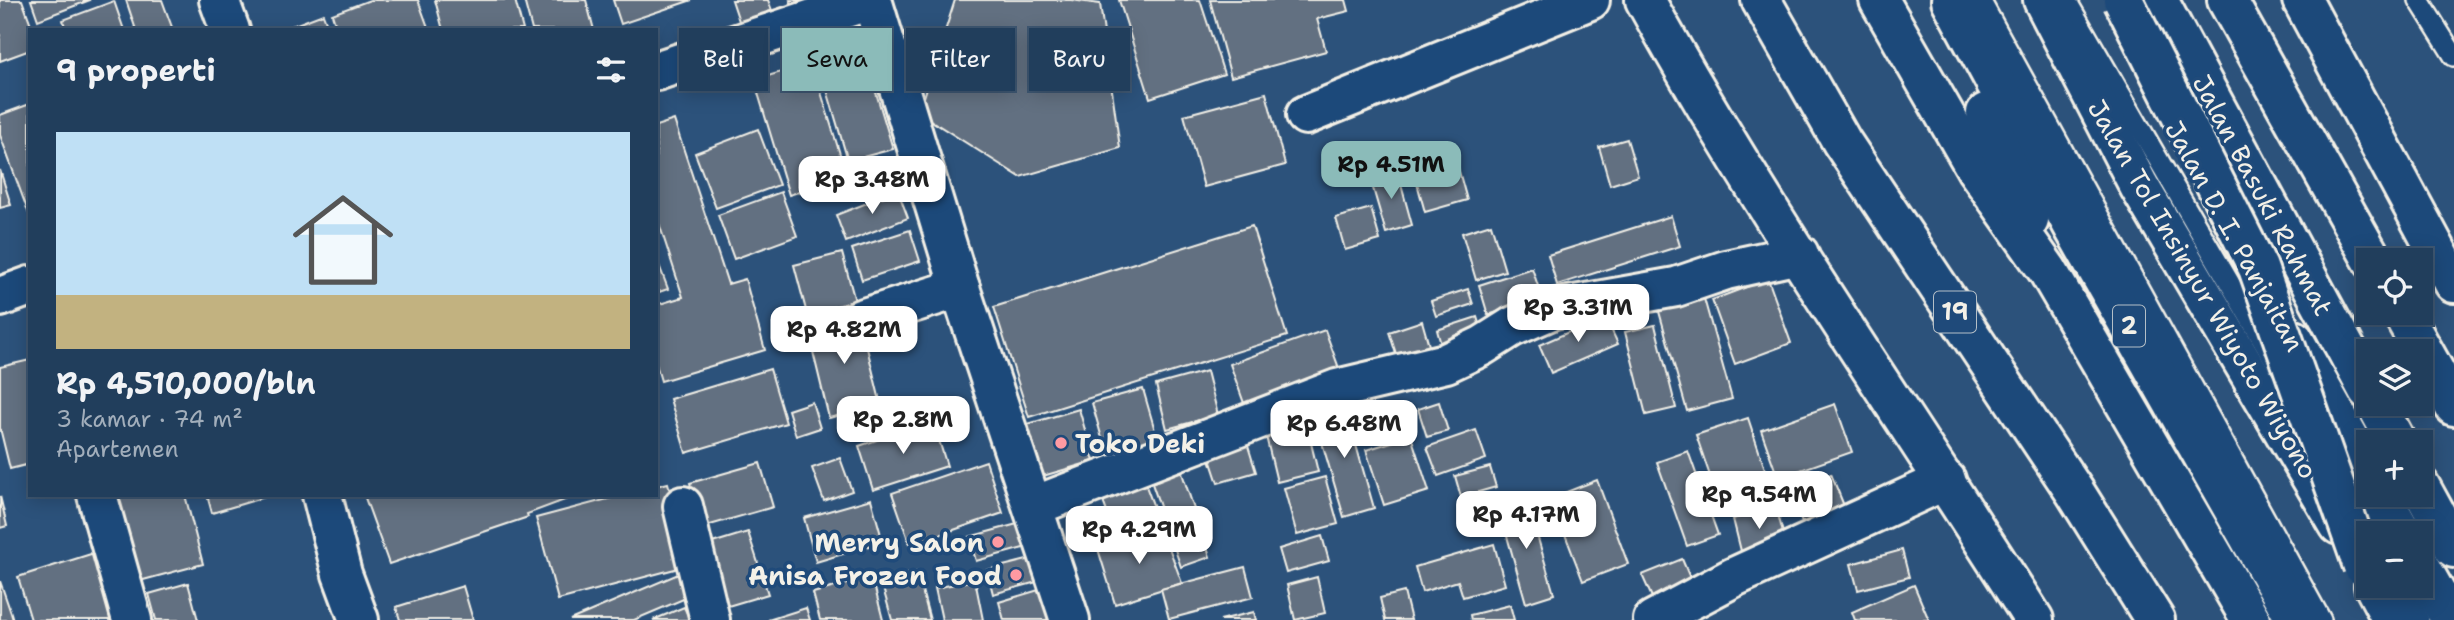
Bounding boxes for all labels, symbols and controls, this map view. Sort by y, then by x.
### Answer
chip: Beli [679,28,768,91]
chip: Sewa [782,28,892,91]
chip: Filter [906,28,1015,91]
chip: Baru [1029,28,1130,91]
text: 9 properti [56,50,216,91]
icon: filters [592,51,630,89]
street label: Jalan Basuki Rahmat [2185,68,2341,322]
street label: Jalan Tol Insinyur Wiyoto Wiyono [2080,93,2326,485]
street label: Jalan D. I. Panjaitan [2157,115,2313,357]
pin: Rp 4.51M [1319,142,1463,201]
text: Rp 4.51M [1337,149,1445,179]
pin: Rp 3.48M [800,156,944,216]
text: Rp 3.48M [815,164,929,194]
icon: home [280,177,406,303]
map controls [2356,248,2433,598]
button: locate [2356,248,2433,325]
pin: Rp 3.31M [1506,284,1650,344]
text: Rp 3.31M [1523,292,1633,322]
road number: 19 [1934,292,1976,332]
pin: Rp 4.82M [772,306,916,366]
road number: 2 [2113,306,2145,346]
text: Rp 4.82M [786,314,902,344]
button: layers [2356,339,2433,416]
text: Rp 4,510,000/bln [56,363,316,404]
pin: Rp 2.8M [838,396,968,456]
pin: Rp 6.48M [1272,400,1416,460]
text: 3 kamar · 74 m² [56,404,243,434]
text: Rp 2.8M [853,404,953,434]
text: Rp 6.48M [1286,408,1402,438]
place label: Toko Deki [1075,426,1205,461]
button: + [2356,430,2433,507]
text: Apartemen [56,434,179,464]
marker: Toko Deki [1053,435,1069,451]
pin: Rp 9.54M [1687,472,1831,531]
text: Rp 9.54M [1701,479,1817,509]
pin: Rp 4.17M [1454,491,1598,551]
text: Rp 4.17M [1472,499,1580,529]
pin: Rp 4.29M [1067,506,1211,566]
text: Rp 4.29M [1082,514,1196,544]
button: − [2356,521,2433,598]
place label: Merry Salon [815,525,984,560]
marker: Merry Salon [990,534,1006,550]
place label: Anisa Frozen Food [748,558,1002,593]
marker: Anisa Frozen Food [1008,567,1024,583]

